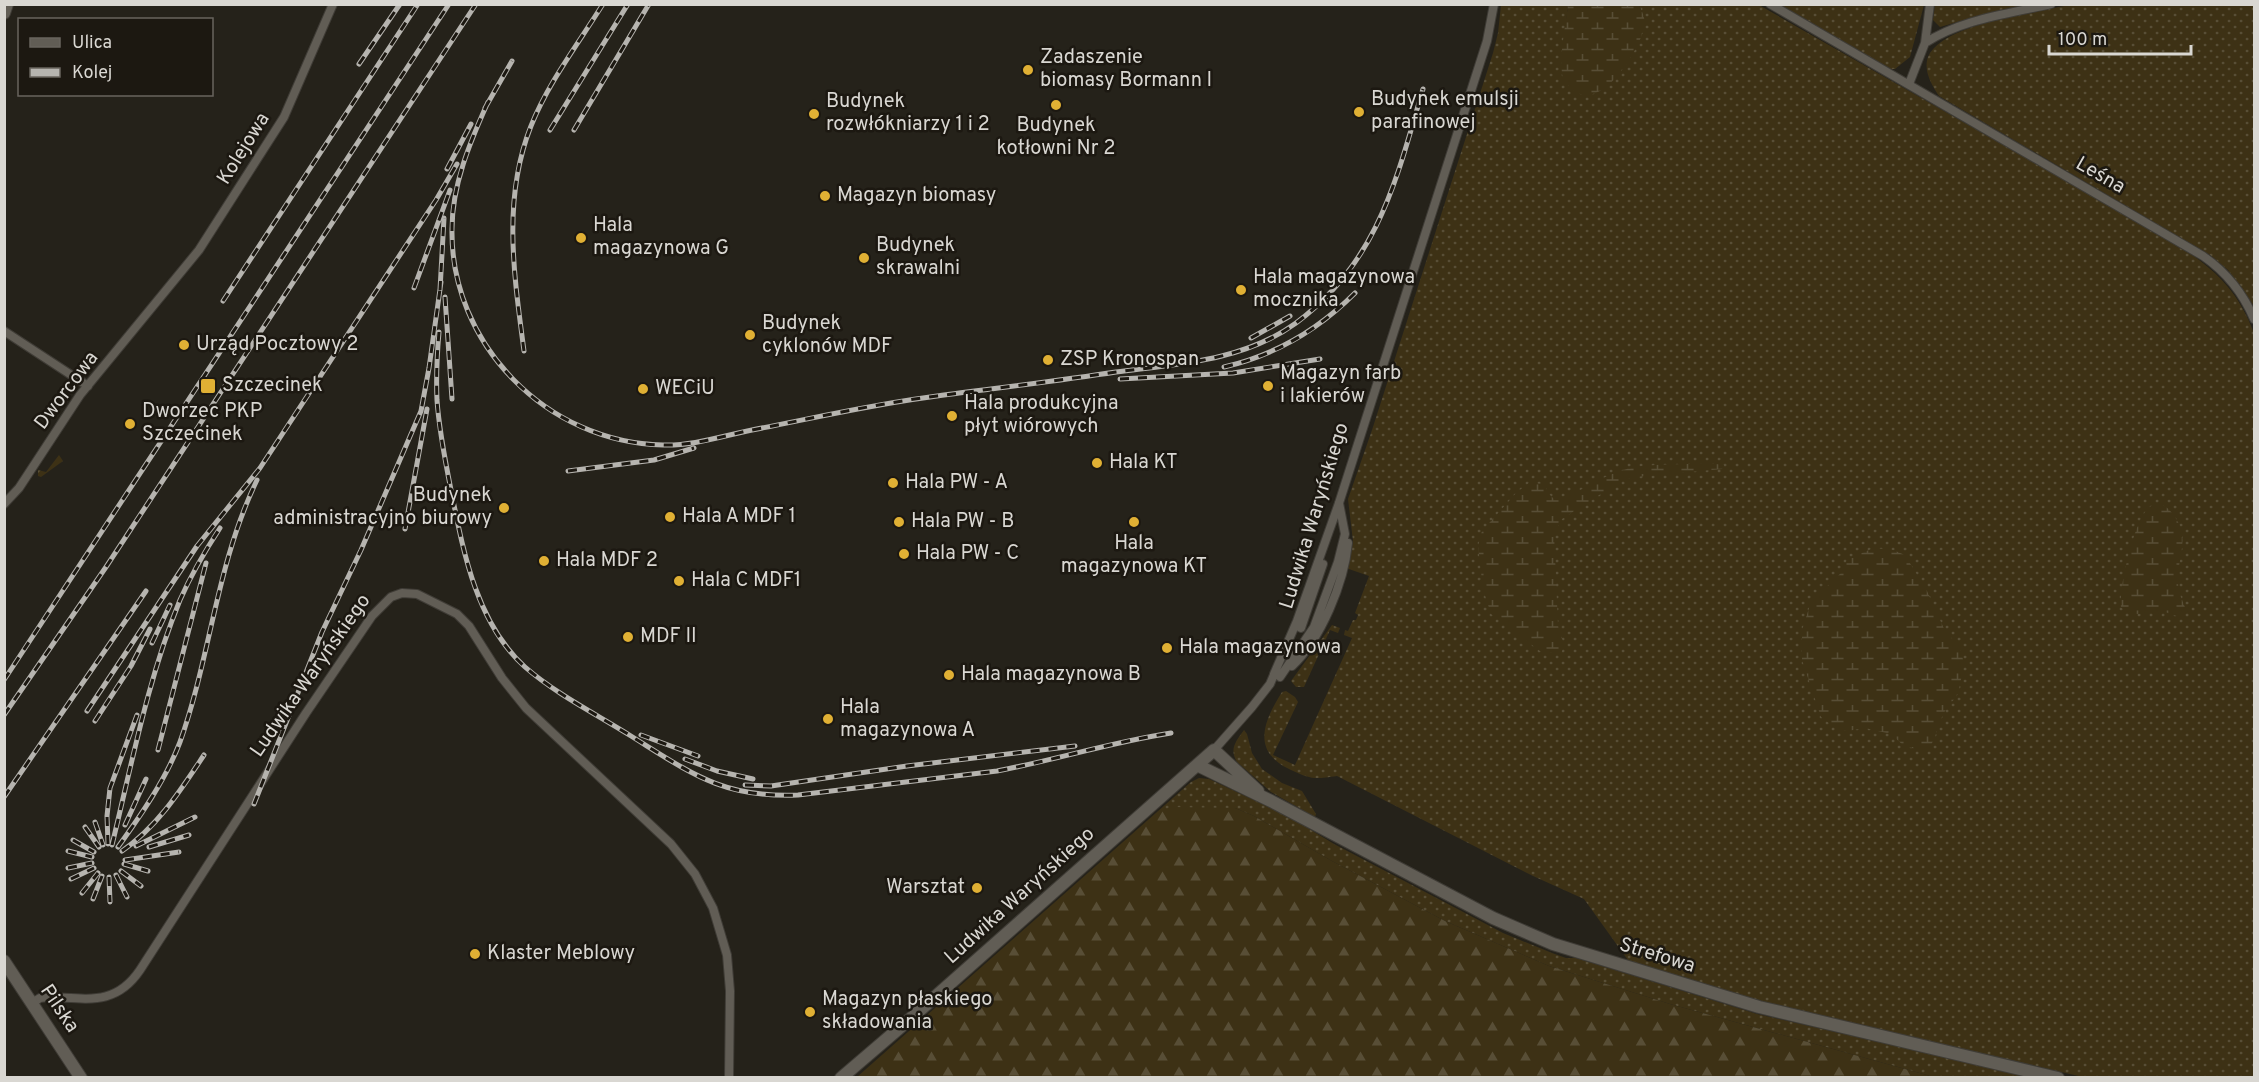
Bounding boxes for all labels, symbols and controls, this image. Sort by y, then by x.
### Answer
legend [18,18,213,96]
scale bar [2049,18,2192,56]
text: 100 m [2058,29,2107,52]
text: Ulica [72,32,112,55]
place label: Zadaszenie biomasy Bormann I [1040,45,1212,94]
text: Kolej [72,62,112,85]
marker: Zadaszenie biomasy Bormann I [1021,63,1035,77]
place label: Budynek emulsji parafinowej [1371,87,1519,136]
place label: Budynek rozwłókniarzy 1 i 2 [826,89,990,138]
marker: Budynek kotłowni Nr 2 [1049,98,1063,112]
marker: Budynek emulsji parafinowej [1352,105,1366,119]
marker: Budynek rozwłókniarzy 1 i 2 [807,107,821,121]
street label: Kolejowa [212,108,276,190]
place label: Budynek kotłowni Nr 2 [997,113,1115,162]
street label: Leśna [2070,151,2130,201]
place label: Magazyn biomasy [837,183,996,209]
marker: Magazyn biomasy [818,189,832,203]
place label: Hala magazynowa G [593,213,729,262]
marker: Hala magazynowa G [574,231,588,245]
place label: Budynek skrawalni [876,233,960,282]
marker: Budynek skrawalni [857,251,871,265]
place label: Hala magazynowa mocznika [1253,265,1415,314]
marker: Hala magazynowa mocznika [1234,283,1248,297]
place label: Budynek cyklonów MDF [762,311,892,360]
marker: Budynek cyklonów MDF [743,328,757,342]
place label: Urząd Pocztowy 2 [196,332,358,358]
marker: Urząd Pocztowy 2 [177,338,191,352]
street label: Dworcowa [29,347,105,435]
place label: ZSP Kronospan [1060,347,1199,373]
marker: ZSP Kronospan [1041,353,1055,367]
place label: Magazyn farb i lakierów [1280,361,1401,410]
place label: Szczecinek [222,373,323,399]
place label: WECiU [655,376,715,402]
marker: Szczecinek [199,377,217,395]
marker: Magazyn farb i lakierów [1261,379,1275,393]
marker: WECiU [636,382,650,396]
place label: Hala produkcyjna płyt wiórowych [964,391,1119,440]
place label: Dworzec PKP Szczecinek [142,399,262,448]
marker: Hala produkcyjna płyt wiórowych [945,409,959,423]
marker: Dworzec PKP Szczecinek [123,417,137,431]
street label: Ludwika Waryńskiego [1274,420,1356,612]
place label: Hala KT [1109,450,1178,476]
marker: Hala KT [1090,456,1104,470]
place label: Hala PW - A [905,470,1008,496]
marker: Hala PW - A [886,476,900,490]
place label: Budynek administracyjno biurowy [273,483,492,532]
marker: Budynek administracyjno biurowy [497,501,511,515]
place label: Hala A MDF 1 [682,504,796,530]
place label: Hala PW - B [911,509,1014,535]
marker: Hala A MDF 1 [663,510,677,524]
marker: Hala PW - B [892,515,906,529]
marker: Hala magazynowa KT [1127,515,1141,529]
place label: Hala magazynowa KT [1061,531,1207,580]
place label: Hala PW - C [916,541,1019,567]
marker: Hala PW - C [897,547,911,561]
place label: Hala MDF 2 [556,548,658,574]
marker: Hala MDF 2 [537,554,551,568]
place label: Hala C MDF1 [691,568,801,594]
marker: Hala C MDF1 [672,574,686,588]
street label: Ludwika Waryńskiego [245,589,377,763]
place label: MDF II [640,624,697,650]
marker: MDF II [621,630,635,644]
place label: Hala magazynowa [1179,635,1341,661]
marker: Hala magazynowa [1160,641,1174,655]
place label: Hala magazynowa B [961,662,1141,688]
marker: Hala magazynowa B [942,668,956,682]
place label: Hala magazynowa A [840,695,975,744]
marker: Hala magazynowa A [821,712,835,726]
street label: Ludwika Waryńskiego [939,822,1101,970]
place label: Warsztat [886,875,965,901]
marker: Warsztat [970,881,984,895]
street label: Strefowa [1616,932,1698,980]
place label: Klaster Meblowy [487,941,635,967]
marker: Klaster Meblowy [468,947,482,961]
street label: Pilska [33,980,85,1038]
place label: Magazyn płaskiego składowania [822,987,992,1036]
marker: Magazyn płaskiego składowania [803,1005,817,1019]

